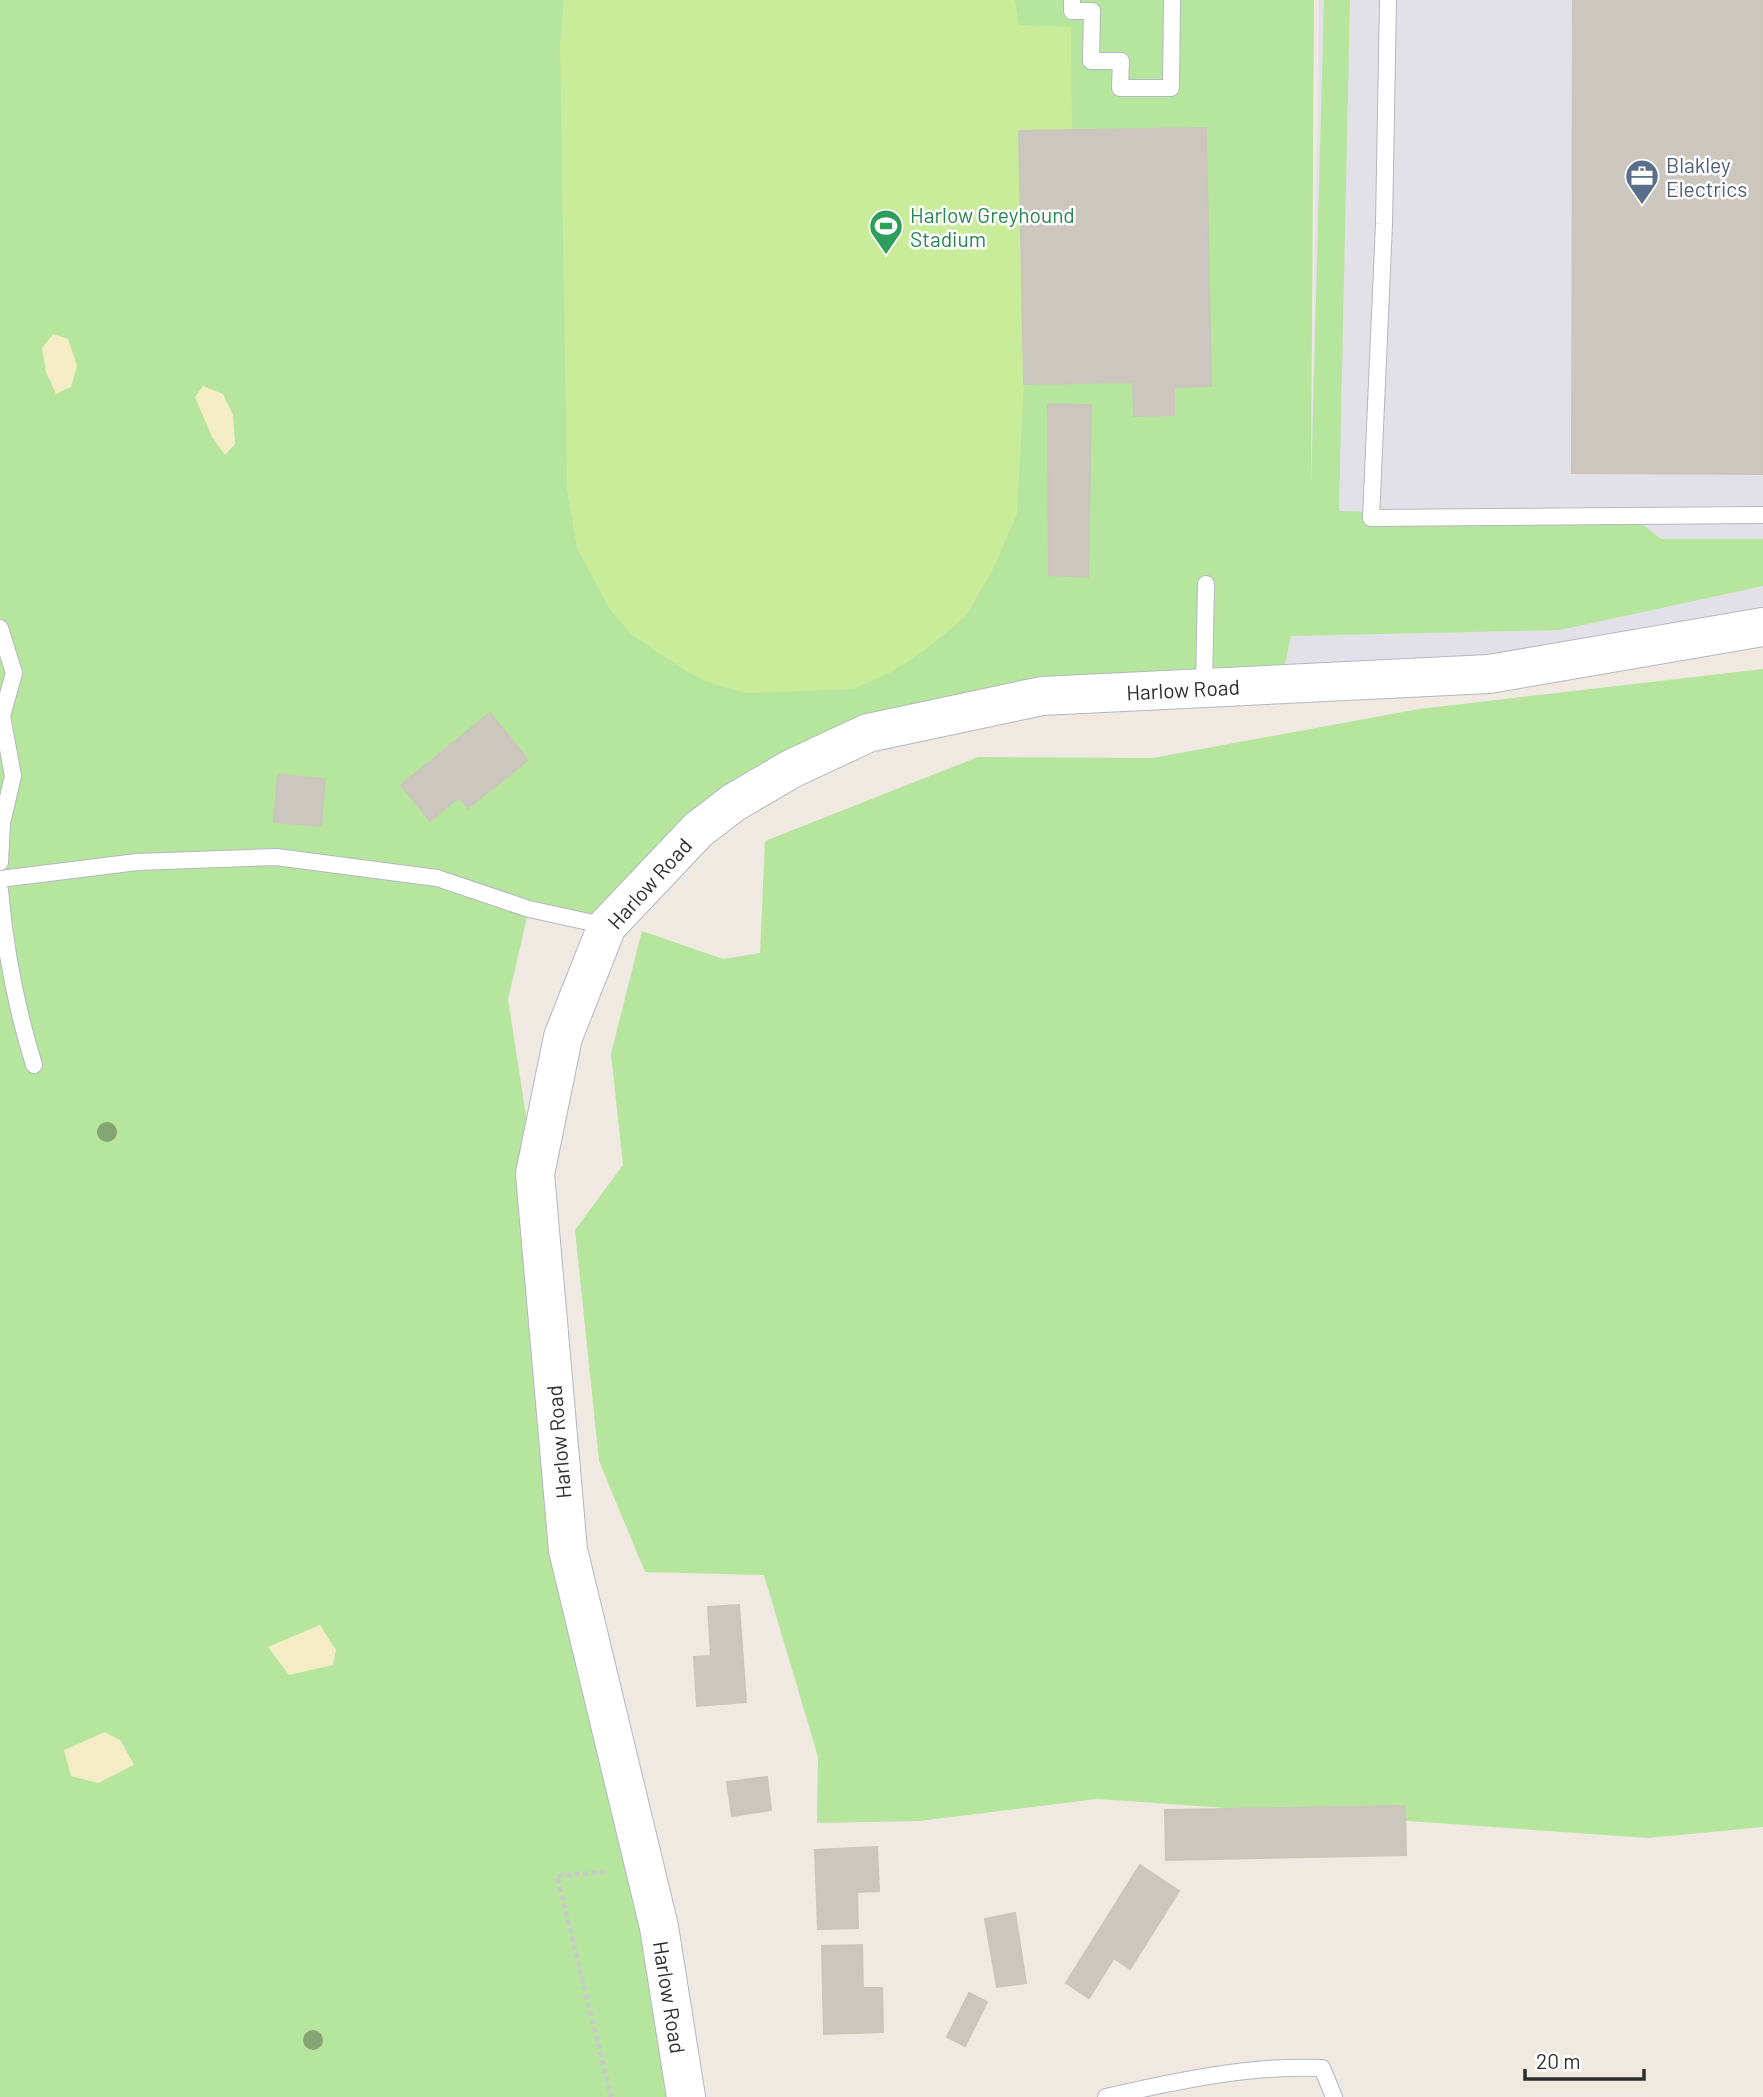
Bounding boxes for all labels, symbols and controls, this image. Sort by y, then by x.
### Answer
place label: Blakley Electrics [1666,152,1747,201]
office icon: Blakley Electrics [1623,157,1661,206]
place label: Harlow Greyhound Stadium [910,202,1075,251]
sports icon: Harlow Greyhound Stadium [867,207,905,256]
street label: Harlow Road [1126,674,1240,704]
street label: Harlow Road [602,832,696,934]
street label: Harlow Road [541,1384,575,1500]
street label: Harlow Road [649,1939,691,2055]
scale bar [1525,2038,1644,2082]
text: 20 m [1536,2048,1581,2073]

